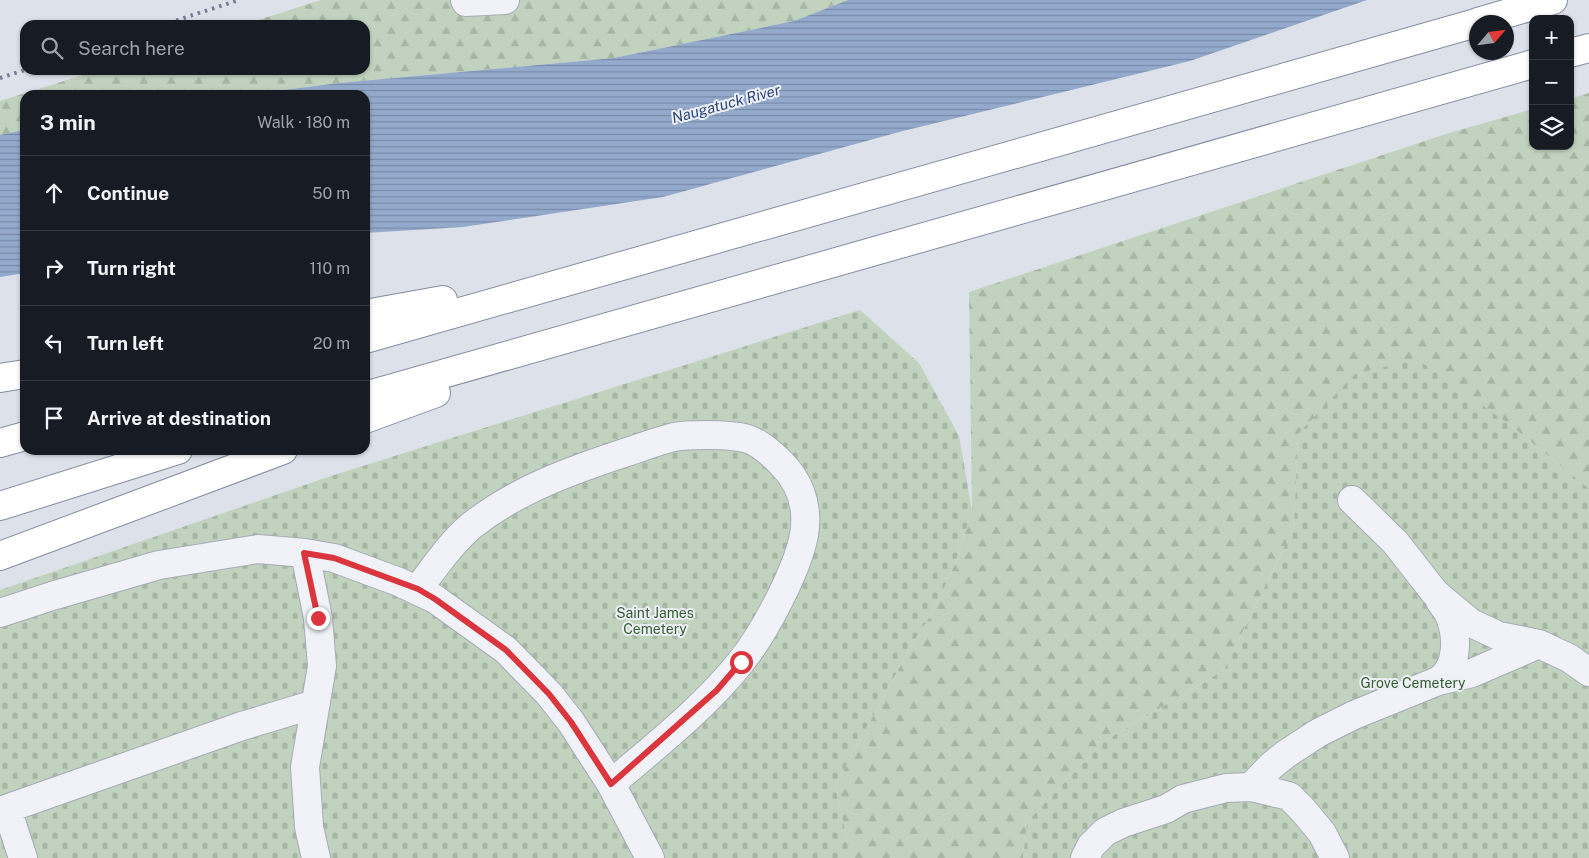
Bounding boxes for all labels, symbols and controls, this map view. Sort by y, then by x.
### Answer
north arrow [1469,15,1514,60]
map controls [1529,15,1574,150]
button: + [1529,15,1574,60]
search box [20,20,370,75]
icon: search [38,34,66,62]
text: Search here [78,37,185,59]
button: − [1529,60,1574,105]
water label: Naugatuck River [670,81,782,126]
button: layers [1529,105,1574,150]
text: 3 min [40,110,96,135]
text: Walk · 180 m [257,113,350,132]
icon: ahead [40,179,68,207]
text: Continue [87,182,169,204]
text: 50 m [312,184,350,203]
icon: right [40,254,68,282]
text: Turn right [87,257,176,279]
text: 110 m [309,259,350,278]
icon: left [40,329,68,357]
text: Turn left [87,332,164,354]
text: 20 m [313,334,350,353]
icon: arrive [40,404,68,432]
text: Arrive at destination [87,407,271,429]
park label: Saint James Cemetery [616,605,694,637]
route end [307,607,330,630]
route start [730,651,753,674]
park label: Grove Cemetery [1360,675,1466,691]

